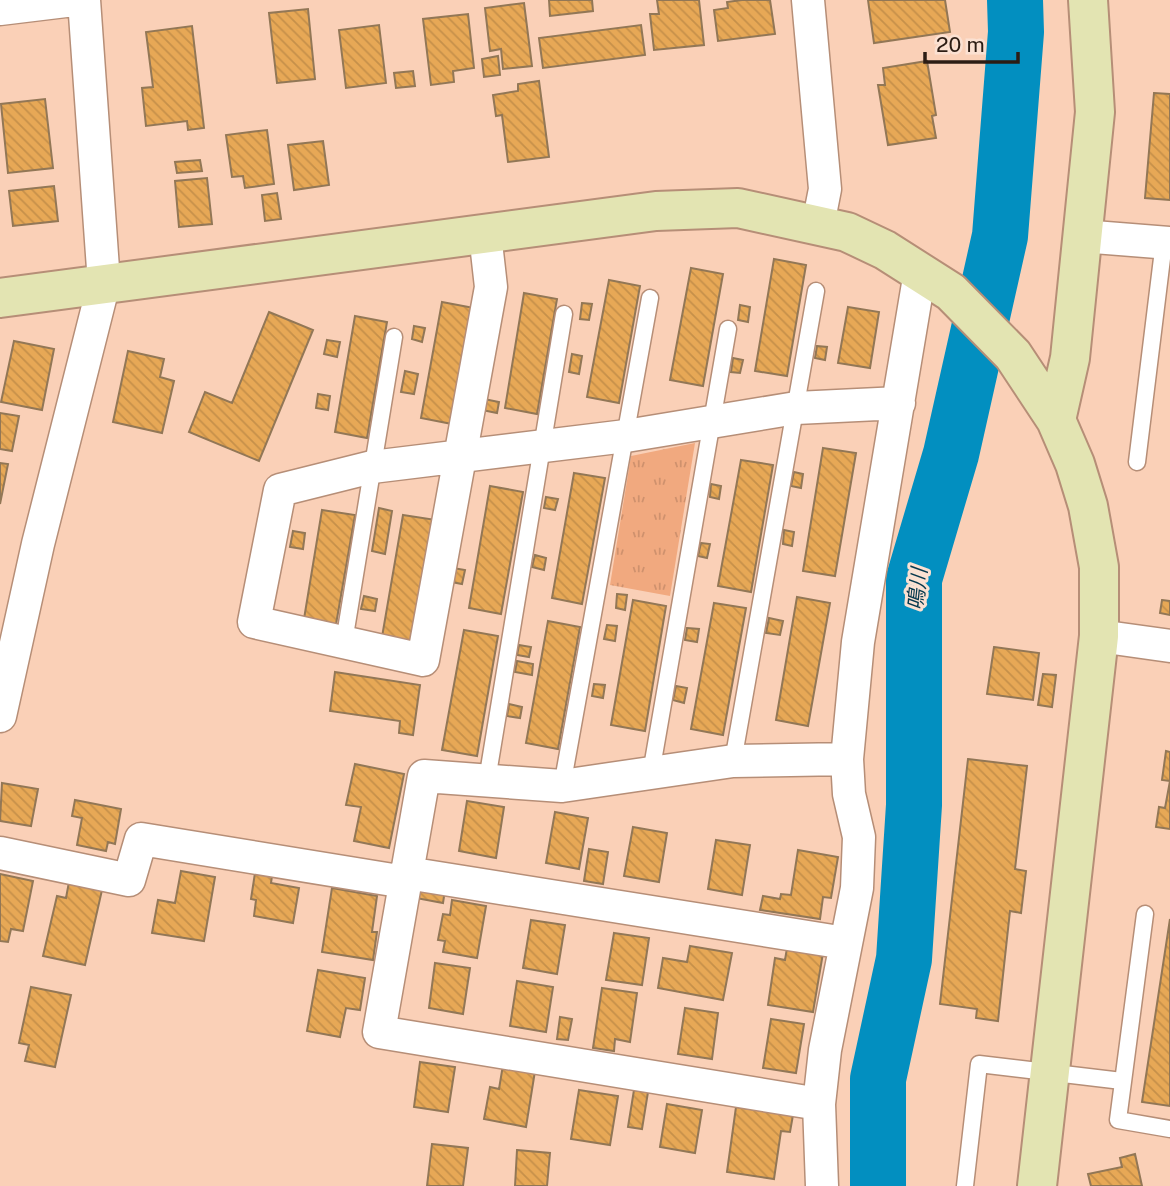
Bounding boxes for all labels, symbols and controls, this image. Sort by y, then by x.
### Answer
scale bar [925,21,1018,65]
text: 20 m [936,32,985,57]
water label: 鳴川 [902,565,932,611]

